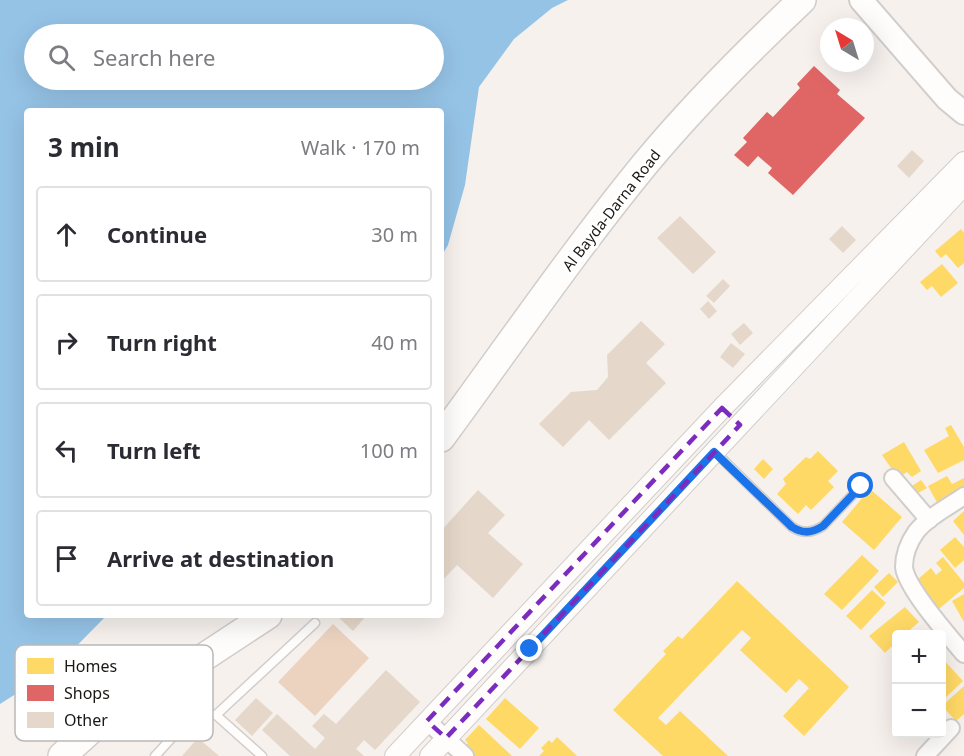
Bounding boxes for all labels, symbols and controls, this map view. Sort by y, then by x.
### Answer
north arrow [820,18,874,72]
search box [24,24,444,90]
icon: search [45,41,78,74]
text: Search here [93,42,215,72]
text: 3 min [48,129,120,165]
text: Walk · 170 m [301,134,420,161]
street label: Al Bayda-Darna Road [557,145,665,275]
icon: ahead [50,218,83,251]
text: Continue [107,219,207,249]
text: 30 m [371,221,418,248]
icon: right [50,326,83,359]
text: Turn right [107,327,217,357]
text: 40 m [371,329,418,356]
icon: left [50,434,83,467]
text: Turn left [107,435,201,465]
text: 100 m [360,437,418,464]
route start [847,472,873,498]
icon: arrive [50,542,83,575]
text: Arrive at destination [107,543,334,573]
map controls [892,630,946,738]
button: + [892,630,946,684]
route end [516,635,542,661]
legend [15,645,213,741]
text: Homes [64,655,117,677]
text: Shops [64,682,110,704]
button: − [892,684,946,738]
text: Other [64,709,108,731]

